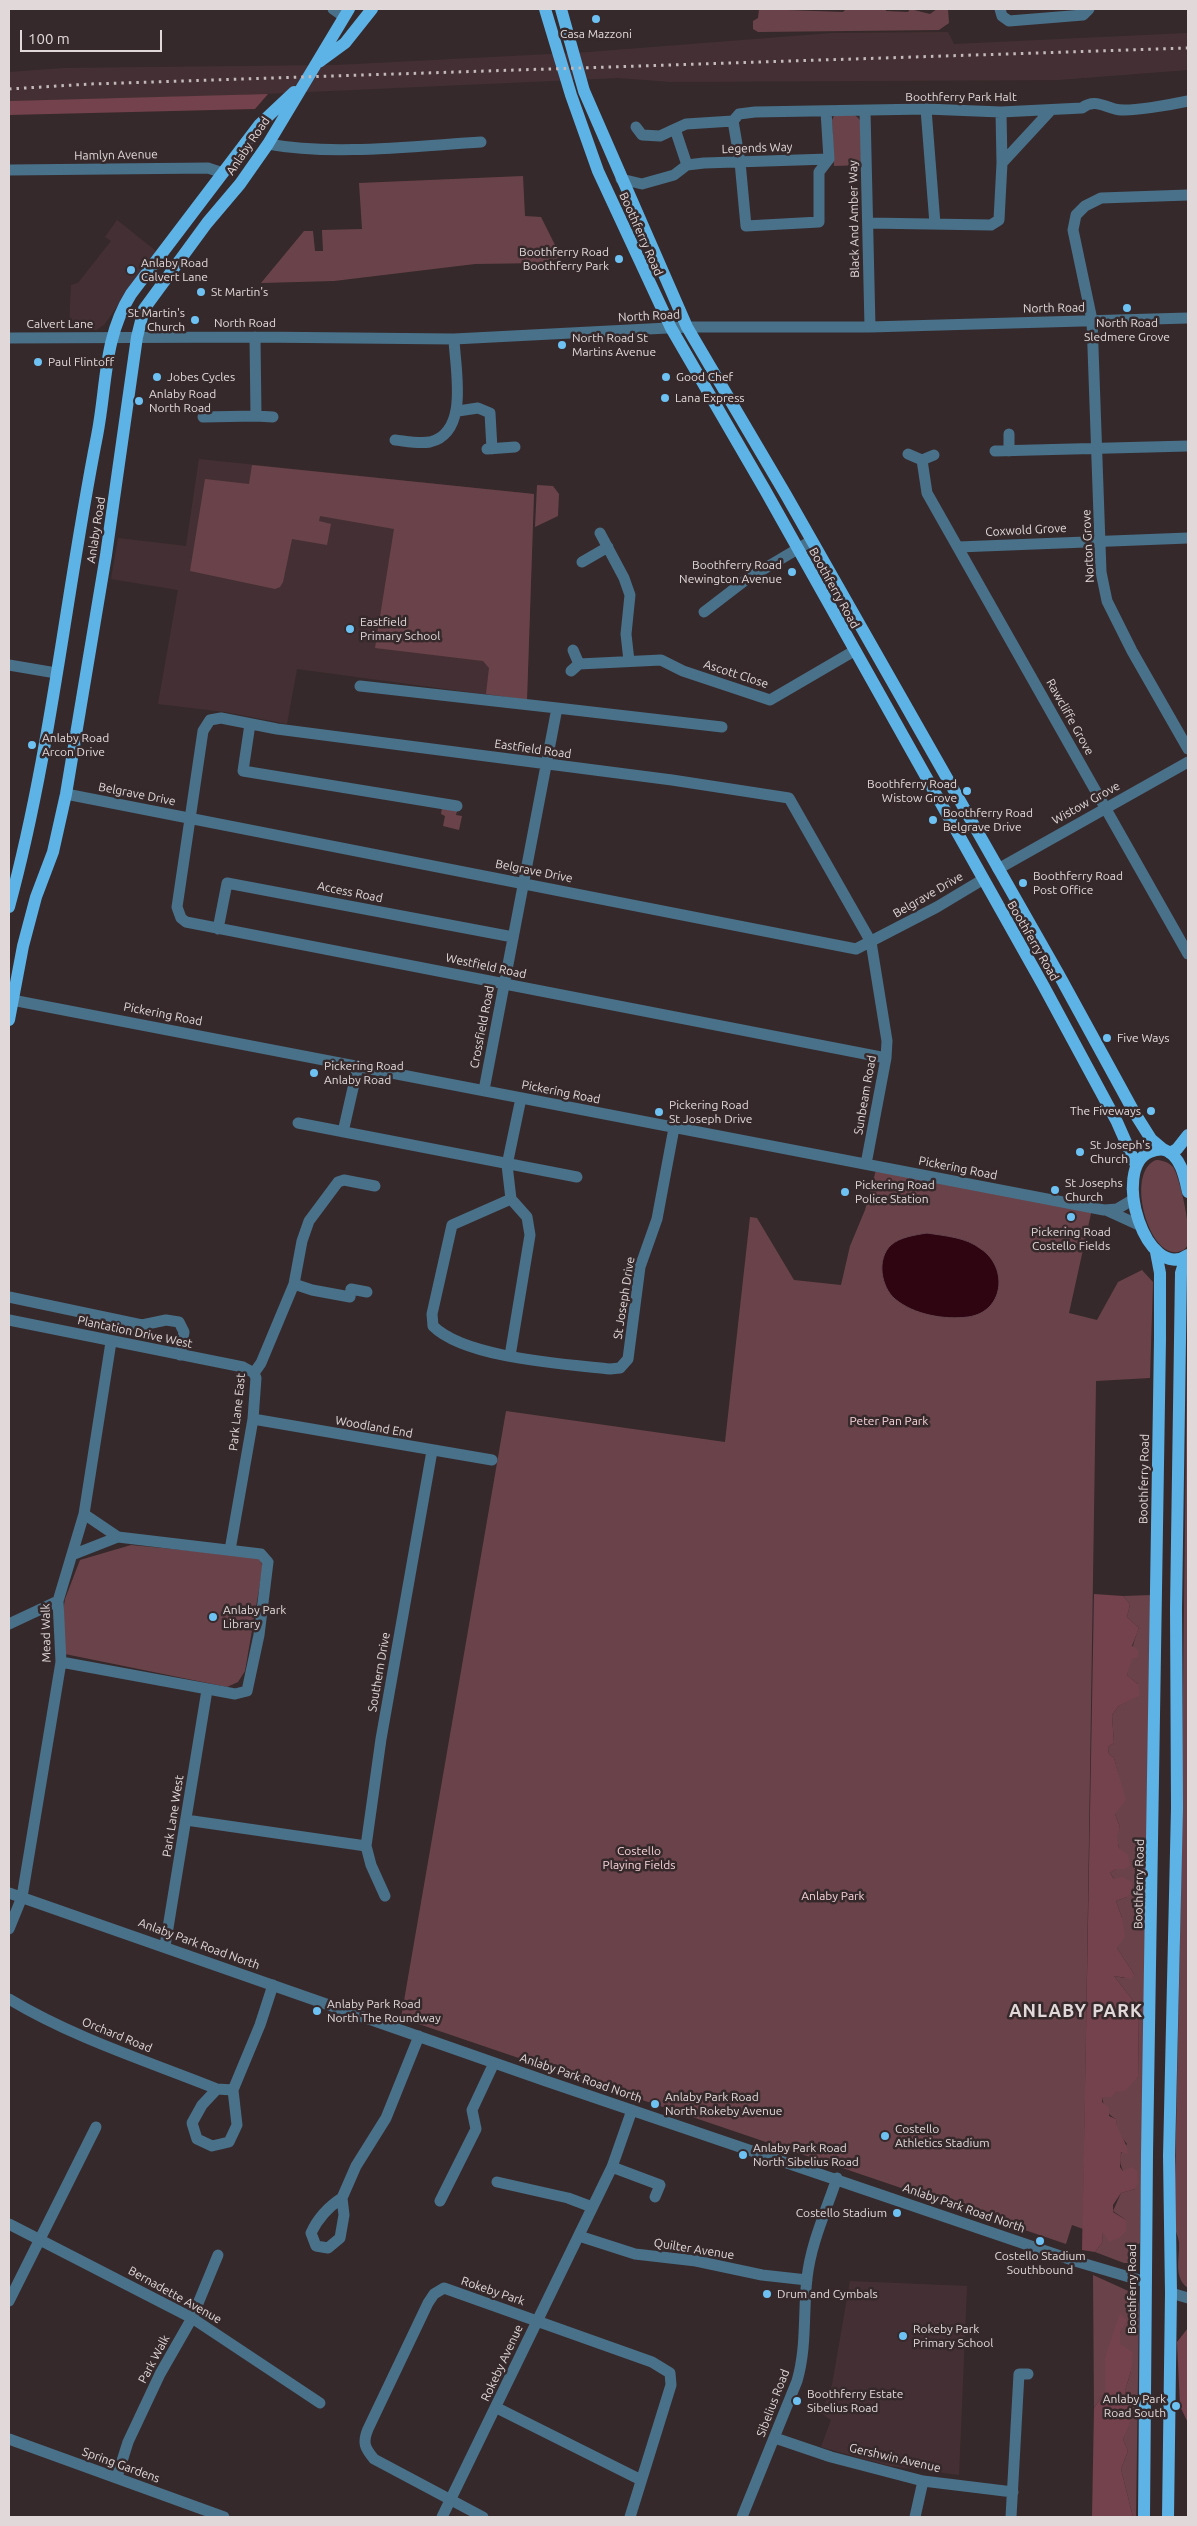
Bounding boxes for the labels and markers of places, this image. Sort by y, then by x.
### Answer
marker: Casa Mazzoni [590,13,602,25]
place label: Casa Mazzoni [560,27,632,41]
place label: Boothferry Road Boothferry Park [519,245,609,273]
marker: Boothferry Road Boothferry Park [613,253,625,265]
place label: Anlaby Road Calvert Lane [141,256,208,284]
marker: Anlaby Road Calvert Lane [125,264,137,276]
place label: St Martin's [211,285,268,299]
marker: St Martin's [195,286,207,298]
marker: North Road Sledmere Grove [1121,302,1133,314]
place label: St Martin's Church [128,306,185,334]
marker: St Martin's Church [189,314,201,326]
place label: North Road Sledmere Grove [1084,316,1170,344]
place label: North Road St Martins Avenue [572,331,656,359]
marker: North Road St Martins Avenue [556,339,568,351]
place label: Paul Flintoff [48,355,114,369]
marker: Paul Flintoff [32,356,44,368]
place label: Jobes Cycles [167,370,235,384]
place label: Good Chef [676,370,733,384]
marker: Jobes Cycles [151,371,163,383]
marker: Good Chef [660,371,672,383]
place label: Anlaby Road North Road [149,387,216,415]
place label: Lana Express [675,391,745,405]
marker: Lana Express [659,392,671,404]
marker: Anlaby Road North Road [133,395,145,407]
place label: Boothferry Road Newington Avenue [679,558,782,586]
marker: Boothferry Road Newington Avenue [786,566,798,578]
place label: Eastfield Primary School [360,615,440,643]
marker: Eastfield Primary School [344,623,356,635]
place label: Anlaby Road Arcon Drive [42,731,109,759]
marker: Anlaby Road Arcon Drive [26,739,38,751]
place label: Boothferry Road Wistow Grove [867,777,957,805]
marker: Boothferry Road Wistow Grove [961,785,973,797]
place label: Boothferry Road Belgrave Drive [943,806,1033,834]
marker: Boothferry Road Belgrave Drive [927,814,939,826]
place label: Boothferry Road Post Office [1033,869,1123,897]
marker: Boothferry Road Post Office [1017,877,1029,889]
place label: Five Ways [1117,1031,1169,1045]
marker: Five Ways [1101,1032,1113,1044]
place label: Pickering Road Anlaby Road [324,1059,404,1087]
marker: Pickering Road Anlaby Road [308,1067,320,1079]
place label: Pickering Road St Joseph Drive [669,1098,752,1126]
place label: The Fiveways [1070,1104,1141,1118]
marker: The Fiveways [1145,1105,1157,1117]
marker: Pickering Road St Joseph Drive [653,1106,665,1118]
place label: St Joseph's Church [1090,1138,1150,1166]
marker: St Joseph's Church [1074,1146,1086,1158]
place label: St Josephs Church [1065,1176,1123,1204]
place label: Pickering Road Police Station [855,1178,935,1206]
marker: St Josephs Church [1049,1184,1061,1196]
marker: Pickering Road Police Station [839,1186,851,1198]
marker: Pickering Road Costello Fields [1065,1211,1077,1223]
place label: Pickering Road Costello Fields [1031,1225,1111,1253]
place label: Anlaby Park Library [223,1603,286,1631]
marker: Anlaby Park Library [207,1611,219,1623]
place label: Anlaby Park Road North The Roundway [327,1997,441,2025]
marker: Anlaby Park Road North The Roundway [311,2005,323,2017]
place label: Anlaby Park Road North Rokeby Avenue [665,2090,782,2118]
marker: Anlaby Park Road North Rokeby Avenue [649,2098,661,2110]
place label: Costello Athletics Stadium [895,2122,990,2150]
marker: Costello Athletics Stadium [879,2130,891,2142]
place label: Anlaby Park Road North Sibelius Road [753,2141,859,2169]
marker: Anlaby Park Road North Sibelius Road [737,2149,749,2161]
place label: Costello Stadium [796,2206,887,2220]
marker: Costello Stadium [891,2207,903,2219]
marker: Costello Stadium Southbound [1034,2235,1046,2247]
place label: Costello Stadium Southbound [994,2249,1086,2277]
place label: Drum and Cymbals [777,2287,878,2301]
marker: Drum and Cymbals [761,2288,773,2300]
place label: Rokeby Park Primary School [913,2322,993,2350]
marker: Rokeby Park Primary School [897,2330,909,2342]
place label: Boothferry Estate Sibelius Road [807,2387,903,2415]
place label: Anlaby Park Road South [1103,2392,1166,2420]
marker: Boothferry Estate Sibelius Road [791,2395,803,2407]
marker: Anlaby Park Road South [1170,2400,1182,2412]

